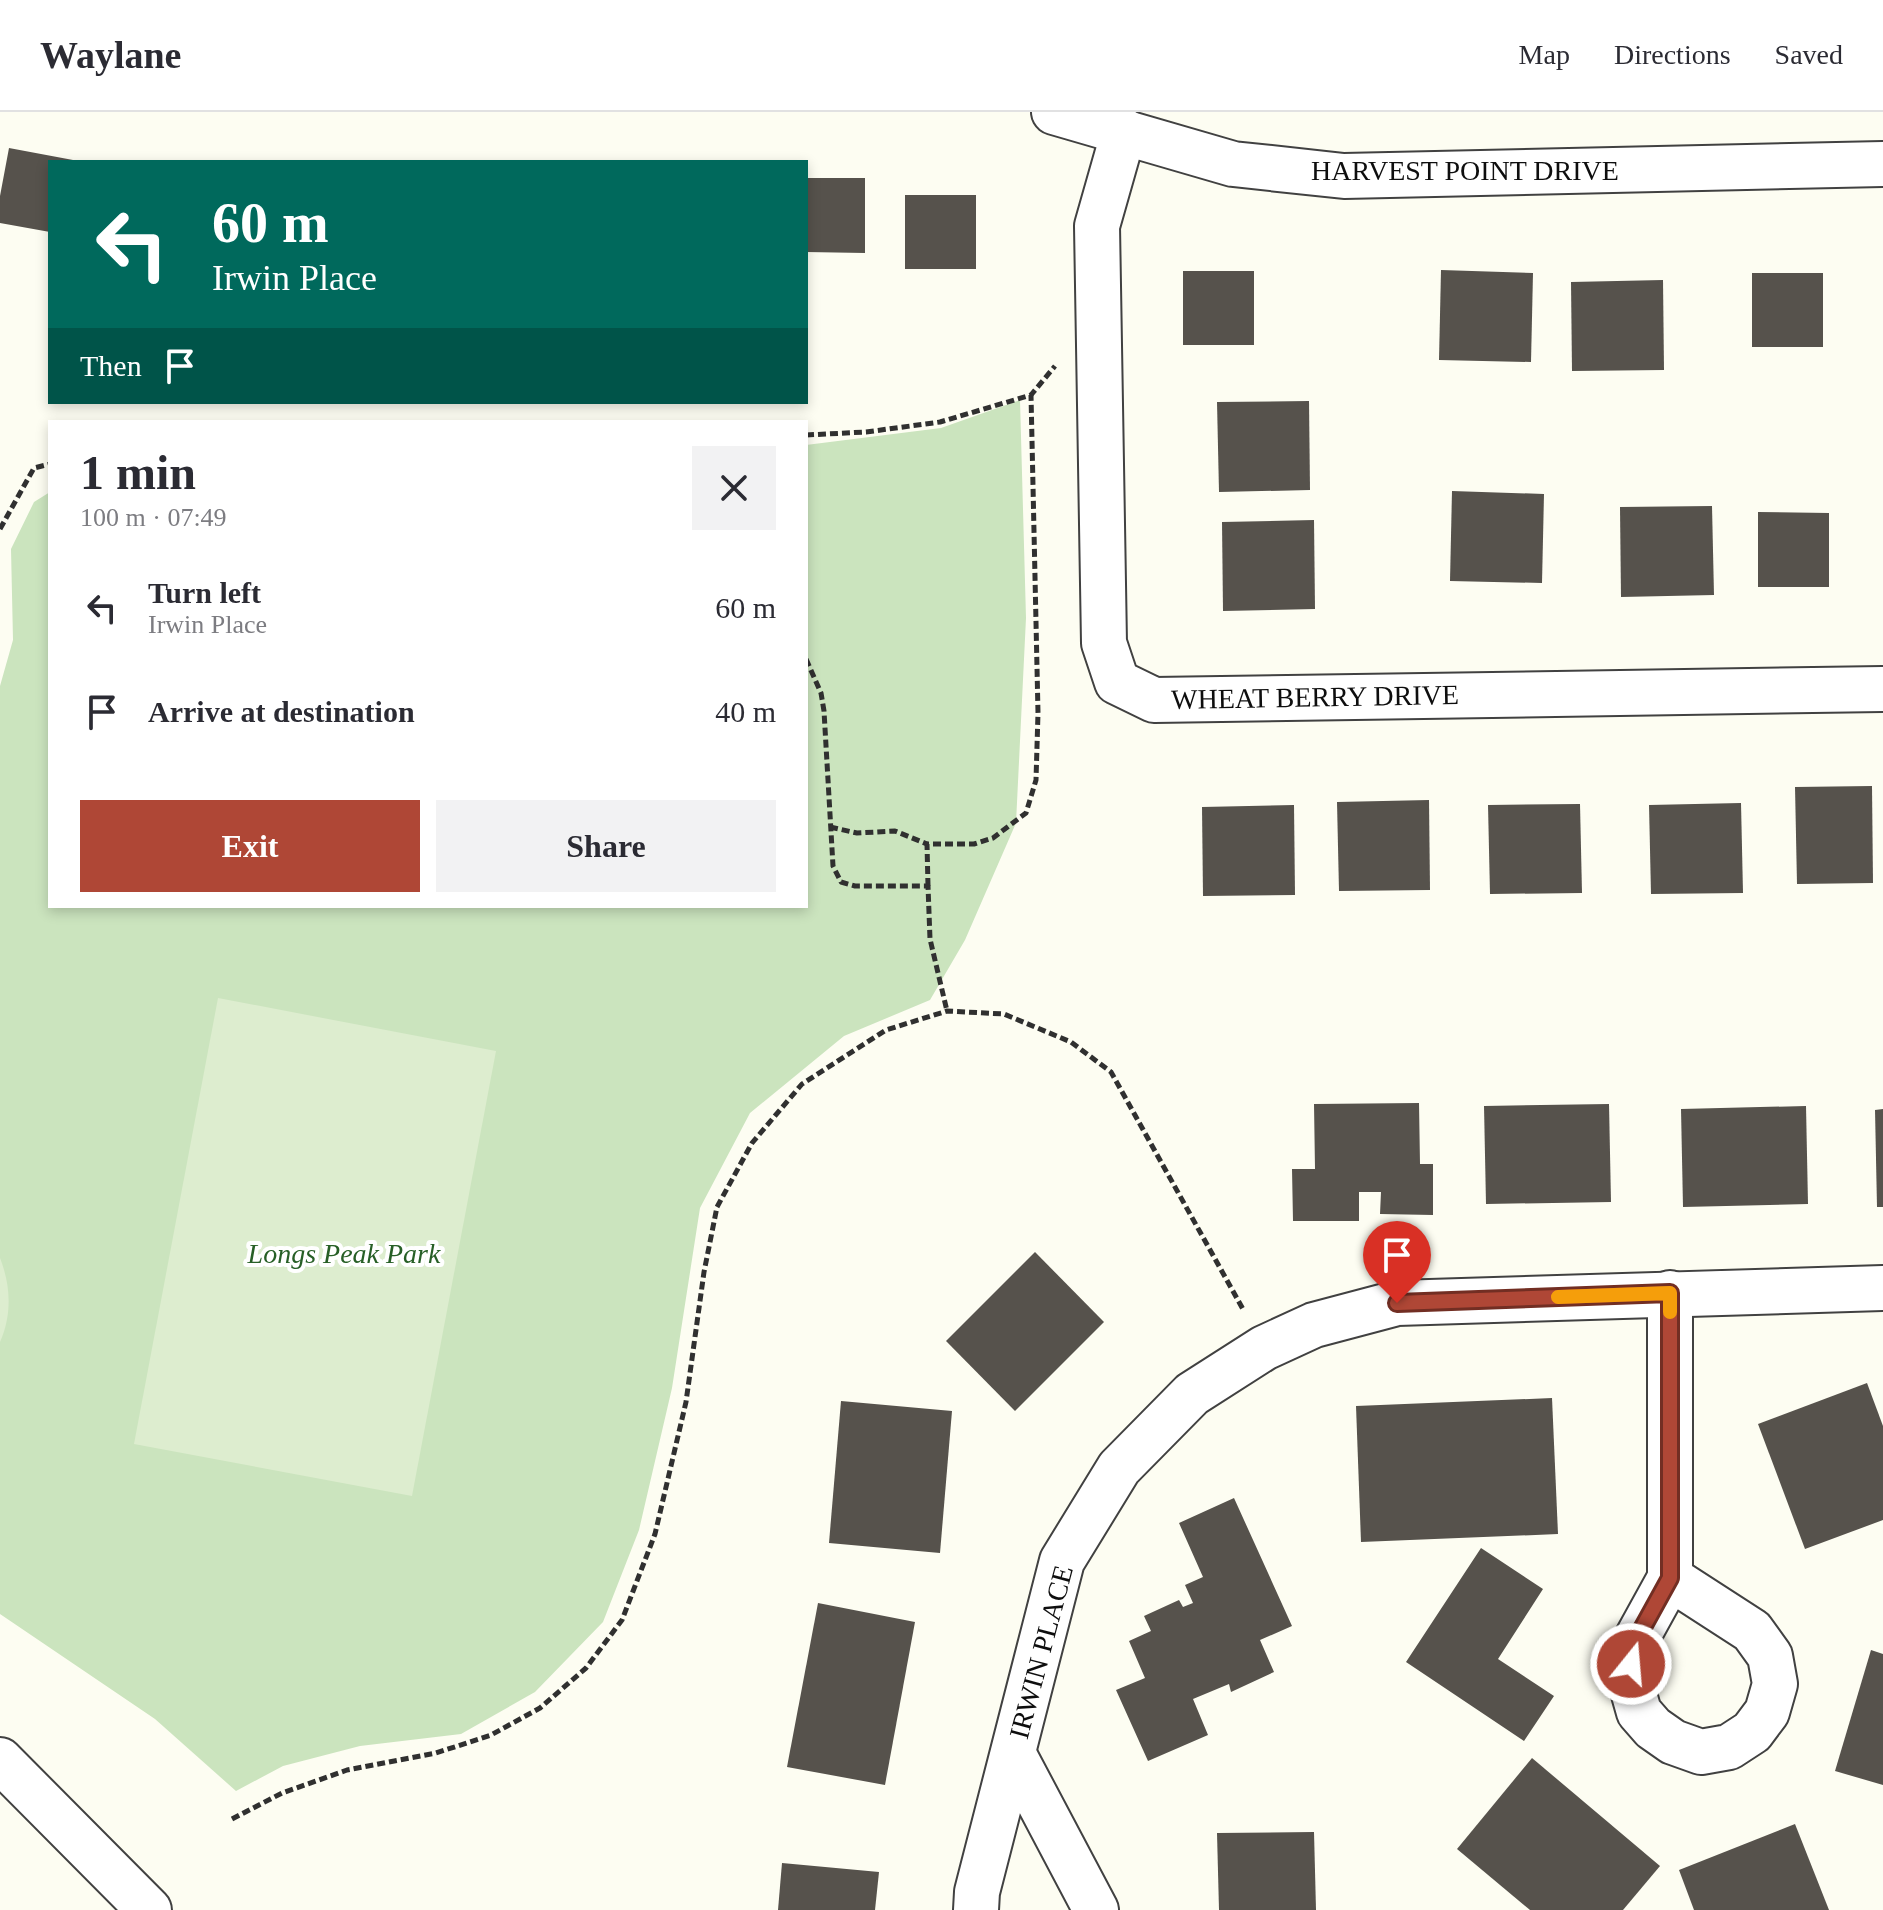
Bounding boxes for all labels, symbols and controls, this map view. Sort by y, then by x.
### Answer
text: Waylane [40,34,181,76]
text: Map [1519,39,1570,70]
text: Directions [1614,39,1731,70]
text: Saved [1775,39,1843,70]
street label: HARVEST POINT DRIVE [1311,155,1619,186]
icon: left [80,192,184,296]
text: 60 m [212,192,329,254]
text: Irwin Place [212,258,377,298]
icon: arrive [158,344,202,388]
text: Then [80,349,142,382]
text: 1 min [80,446,196,499]
button: close [692,446,776,530]
text: 100 m · 07:49 [80,503,227,532]
text: Turn left [148,576,261,609]
icon: left [80,586,124,630]
text: 60 m [715,591,776,624]
text: Irwin Place [148,610,267,639]
street label: WHEAT BERRY DRIVE [1171,679,1459,715]
icon: arrive [80,690,124,734]
text: Arrive at destination [148,695,415,728]
text: 40 m [715,695,776,728]
button: Exit [80,800,420,892]
button: Share [436,800,776,892]
pin [1363,1221,1431,1303]
icon: arrive [1375,1233,1419,1277]
park label: Longs Peak Park [247,1238,441,1269]
street label: IRWIN PLACE [1003,1562,1079,1742]
position arrow [1589,1622,1673,1706]

